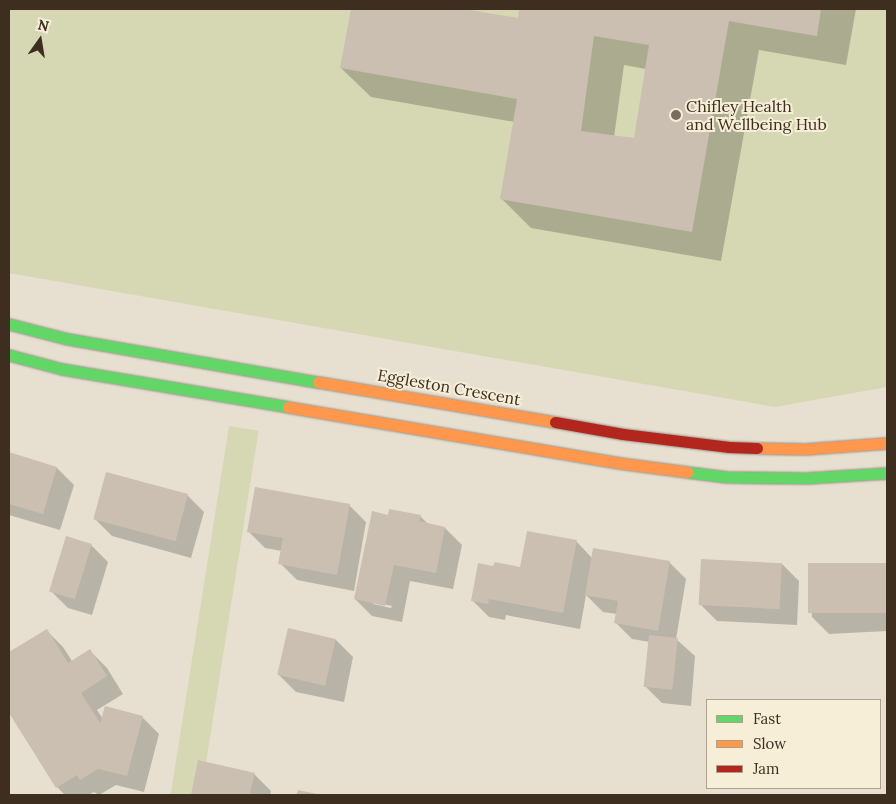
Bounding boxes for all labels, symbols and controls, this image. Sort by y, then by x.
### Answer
north arrow [15,15,65,65]
text: N [36,15,51,35]
place label: Chifley Health and Wellbeing Hub [686,96,827,134]
marker: Chifley Health and Wellbeing Hub [670,109,682,121]
street label: Eggleston Crescent [376,365,522,409]
legend [706,699,881,789]
text: Fast [753,709,781,728]
text: Slow [753,734,786,753]
text: Jam [753,759,780,778]

